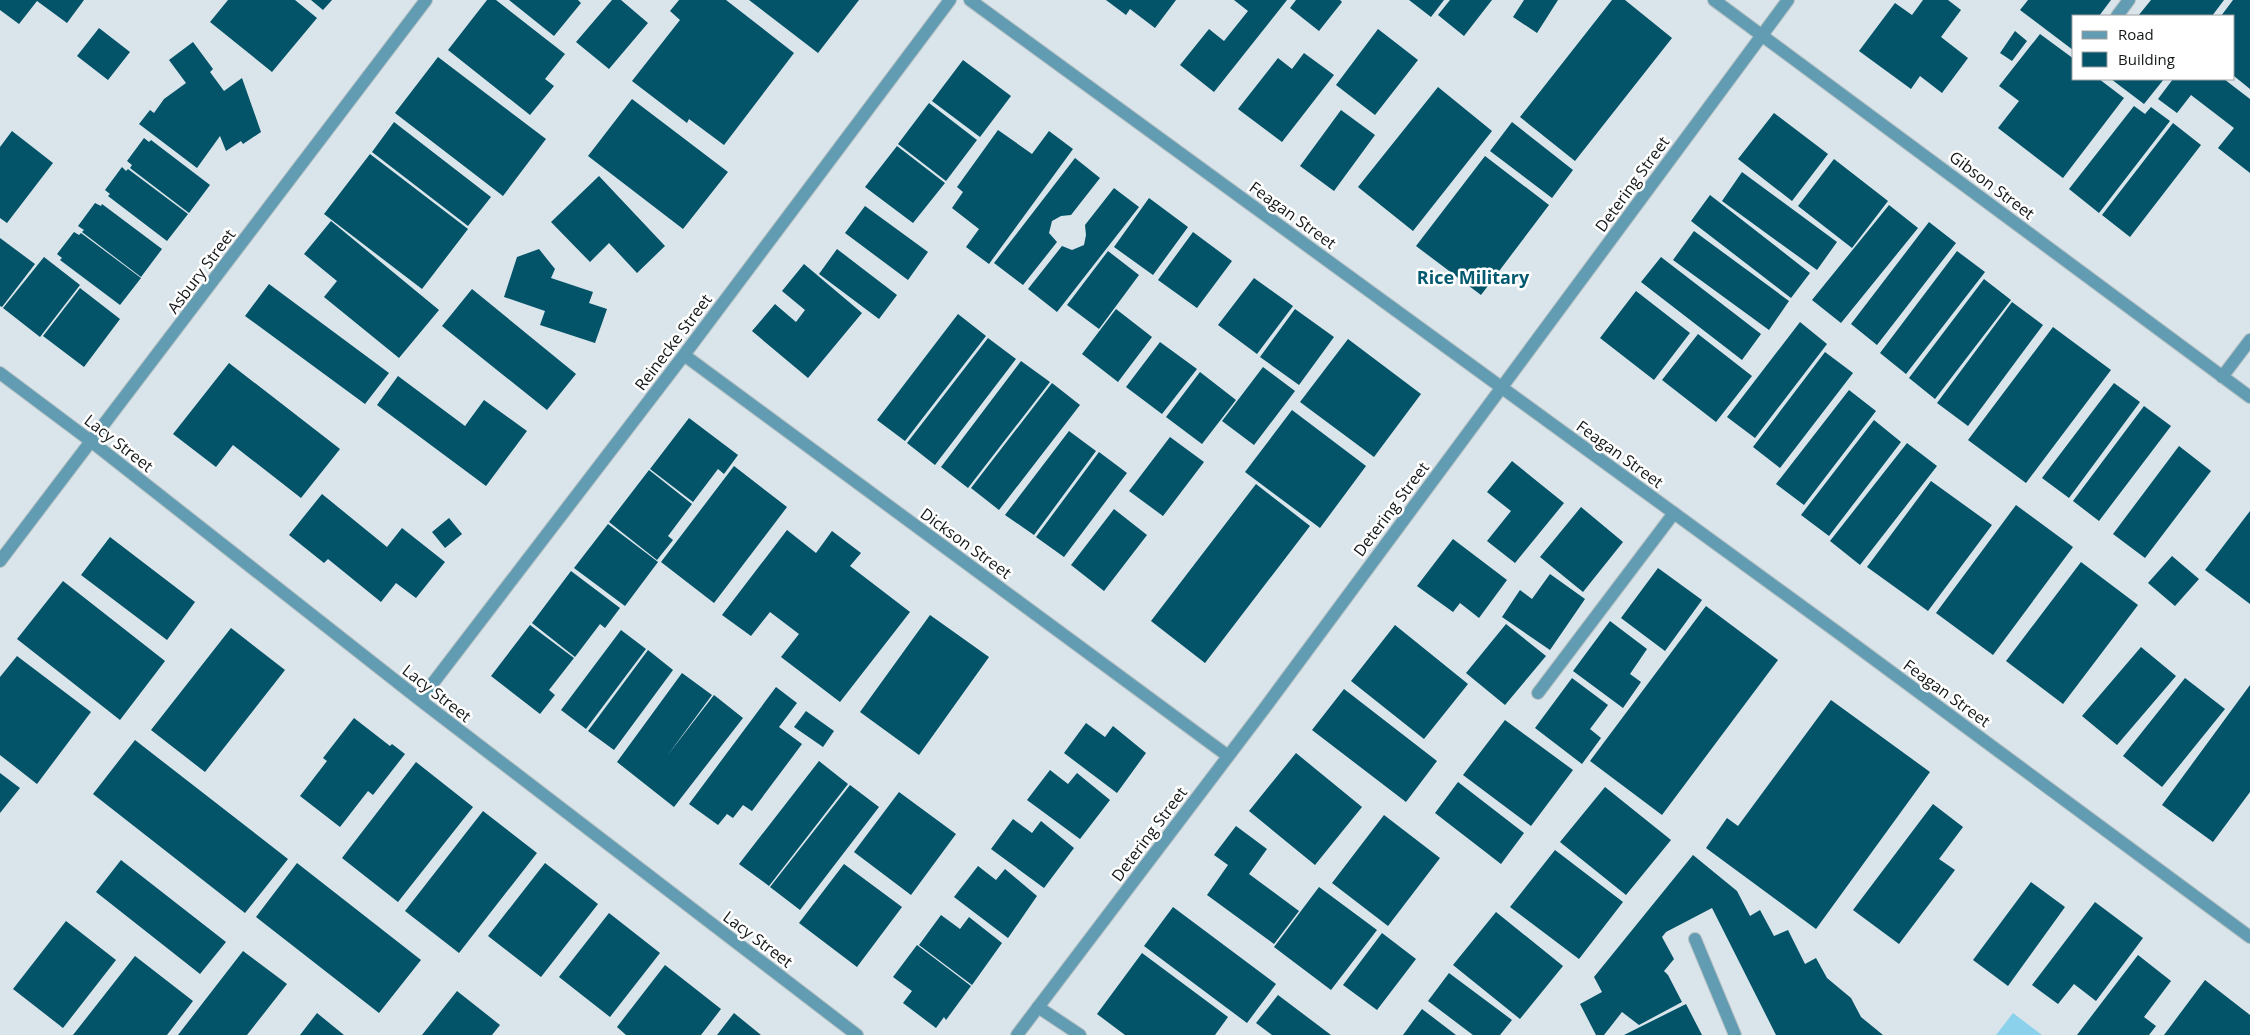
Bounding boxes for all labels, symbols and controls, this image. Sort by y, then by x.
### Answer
legend [2072,15,2235,80]
text: Road [2118,24,2154,44]
text: Building [2118,49,2175,69]
street label: Detering Street [1590,132,1674,236]
street label: Gibson Street [1945,146,2039,224]
street label: Feagan Street [1245,176,1341,254]
street label: Asbury Street [162,224,240,318]
district label: Rice Military [1417,265,1530,289]
street label: Reinecke Street [629,289,717,395]
street label: Lacy Street [80,409,158,477]
street label: Feagan Street [1572,415,1668,493]
street label: Detering Street [1348,457,1434,561]
street label: Dickson Street [916,502,1016,584]
street label: Feagan Street [1899,654,1995,732]
street label: Lacy Street [398,659,476,727]
street label: Detering Street [1106,782,1192,886]
street label: Lacy Street [719,906,798,973]

